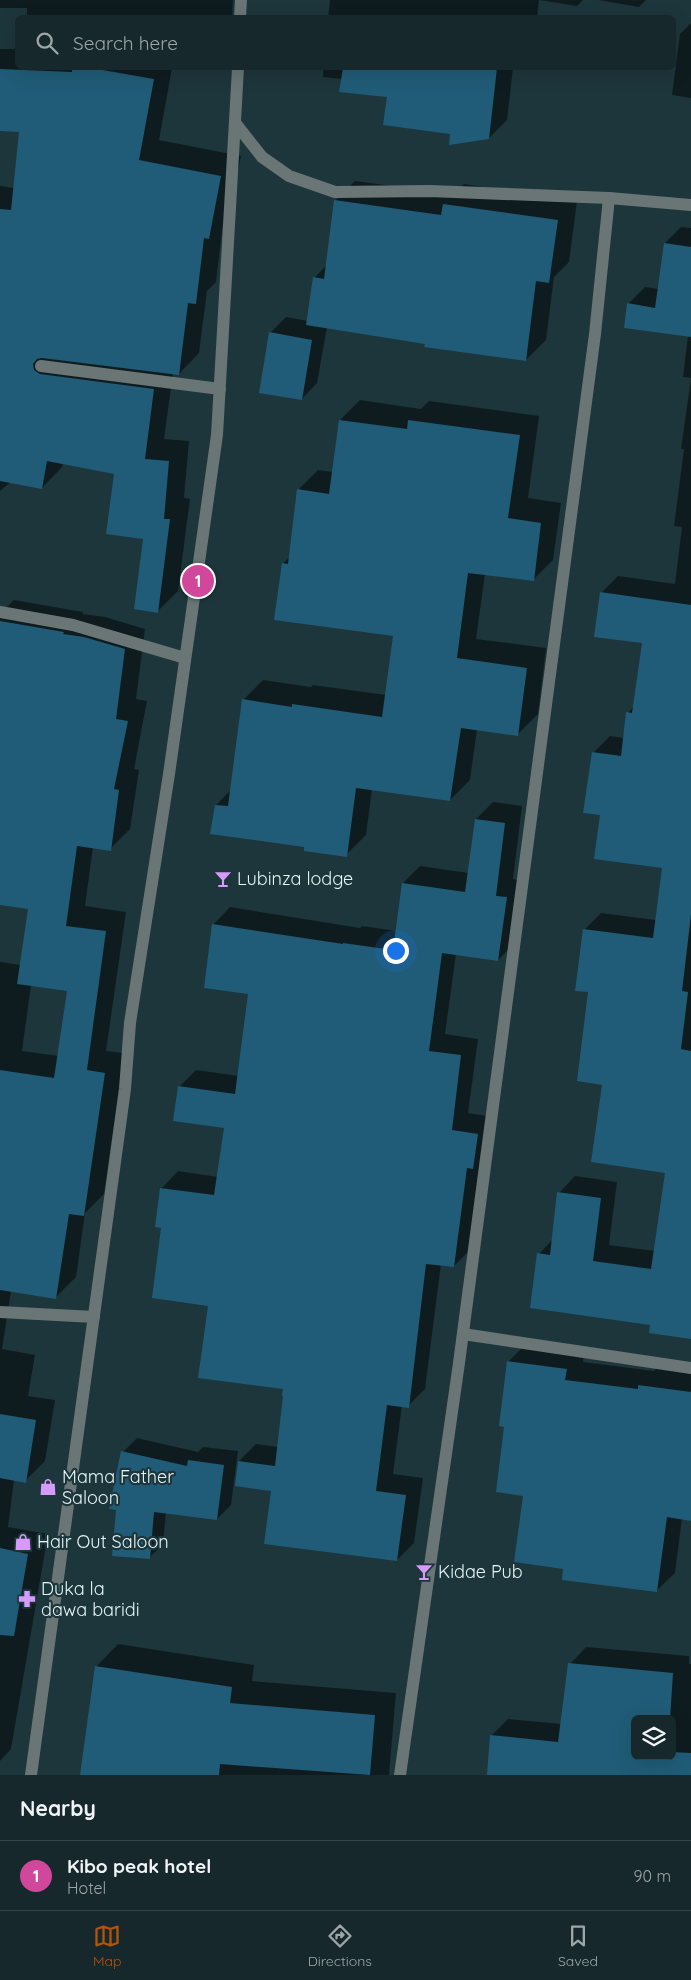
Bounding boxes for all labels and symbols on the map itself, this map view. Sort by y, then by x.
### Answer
pin: 1 [182,562,214,600]
place label: Lubinza lodge [237,867,353,890]
bar icon: Lubinza lodge [213,869,233,889]
your location [383,938,409,964]
place label: Mama Father Saloon [62,1465,174,1509]
shop icon: Mama Father Saloon [38,1477,58,1497]
place label: Hair Out Saloon [37,1530,169,1553]
shop icon: Hair Out Saloon [13,1532,33,1552]
place label: Kidae Pub [438,1560,523,1583]
bar icon: Kidae Pub [414,1562,434,1582]
place label: Duka la dawa baridi [41,1577,140,1621]
pharmacy icon: Duka la dawa baridi [17,1589,37,1609]

